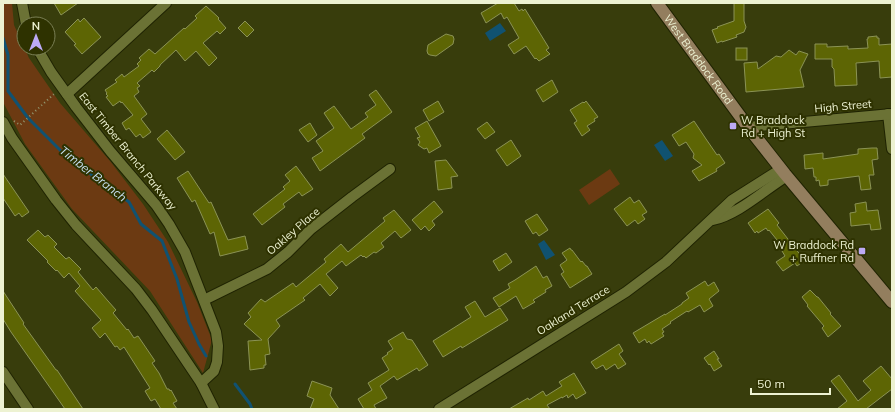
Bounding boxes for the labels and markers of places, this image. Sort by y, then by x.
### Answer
place label: W Braddock Rd + High St [741,113,805,140]
marker: W Braddock Rd + High St [728,121,738,131]
place label: W Braddock Rd + Ruffner Rd [773,238,854,265]
marker: W Braddock Rd + Ruffner Rd [857,246,867,256]

